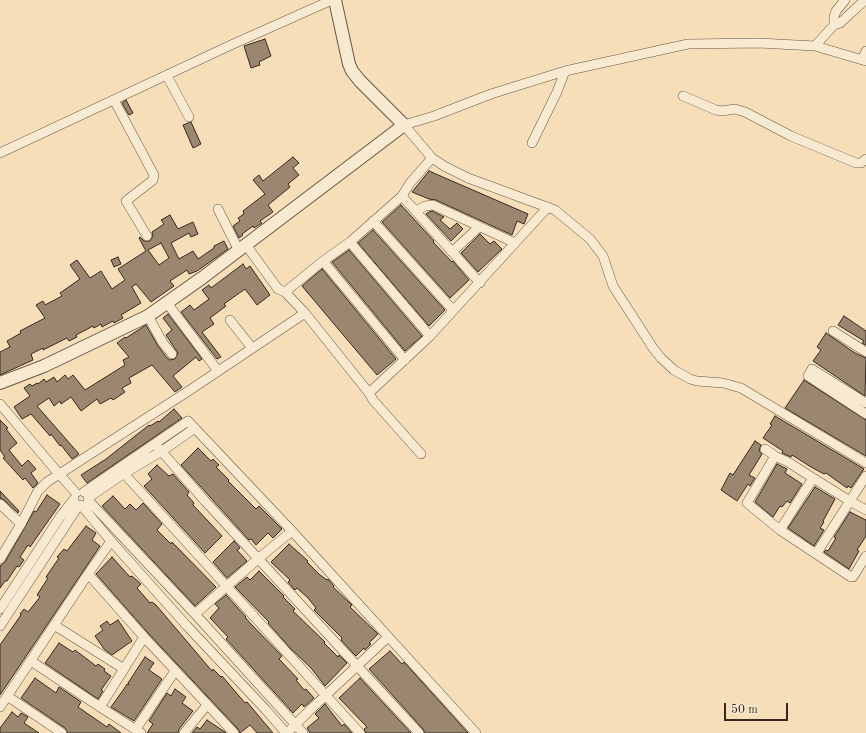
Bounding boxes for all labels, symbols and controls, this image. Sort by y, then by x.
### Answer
scale bar [726,695,790,721]
text: 50 m [731,704,758,716]

